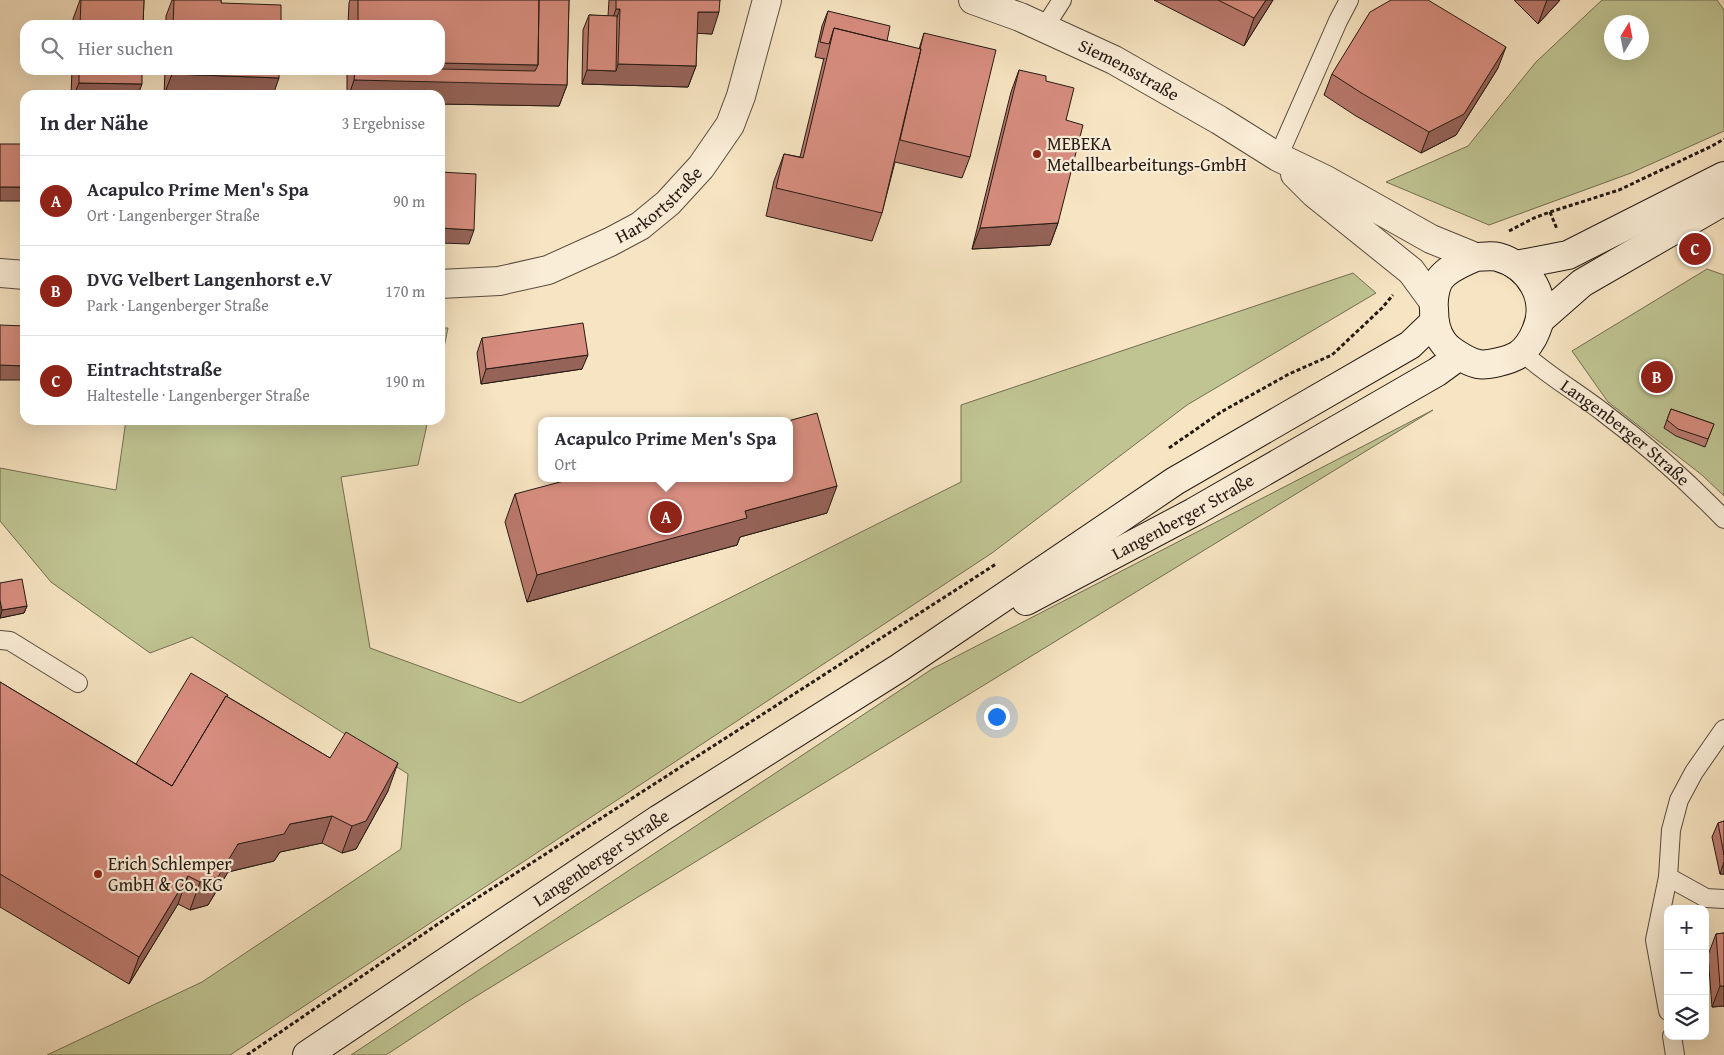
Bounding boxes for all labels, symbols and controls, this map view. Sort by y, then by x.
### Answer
north arrow [1604,15,1649,60]
search box [20,20,445,75]
street label: Siemensstraße [1074,32,1184,108]
icon: search [38,34,66,62]
text: Hier suchen [78,34,173,62]
text: In der Nähe [40,107,148,138]
text: 3 Ergebnisse [342,111,425,135]
place label: MEBEKA Metallbearbeitungs-GmbH [1047,130,1247,178]
marker: MEBEKA Metallbearbeitungs-GmbH [1031,148,1043,160]
street label: Harkortstraße [610,160,708,250]
text: Acapulco Prime Men's Spa [87,175,309,203]
text: A [51,189,61,213]
text: 90 m [393,189,425,213]
text: Ort · Langenberger Straße [87,203,260,227]
pin: C [1679,230,1711,268]
text: DVG Velbert Langenhorst e.V [87,265,333,293]
text: B [51,279,61,303]
text: 170 m [385,279,425,303]
text: Park · Langenberger Straße [87,293,269,317]
text: Eintrachtstraße [87,355,222,383]
pin: B [1641,358,1673,396]
text: C [51,369,61,393]
text: 190 m [385,369,425,393]
street label: Langenberger Straße [1555,372,1696,492]
text: Haltestelle · Langenberger Straße [87,383,310,407]
popup [538,417,793,482]
text: Acapulco Prime Men's Spa [555,424,776,452]
text: Ort [555,452,577,476]
street label: Langenberger Straße [1107,466,1259,566]
pin: A [650,498,682,536]
your location [984,704,1010,730]
street label: Langenberger Straße [527,802,674,913]
place label: Erich Schlemper GmbH & Co. KG [108,850,232,898]
marker: Erich Schlemper GmbH & Co. KG [92,868,104,880]
map controls [1664,905,1709,1040]
button: + [1664,905,1709,950]
button: − [1664,950,1709,995]
button: layers [1664,995,1709,1040]

